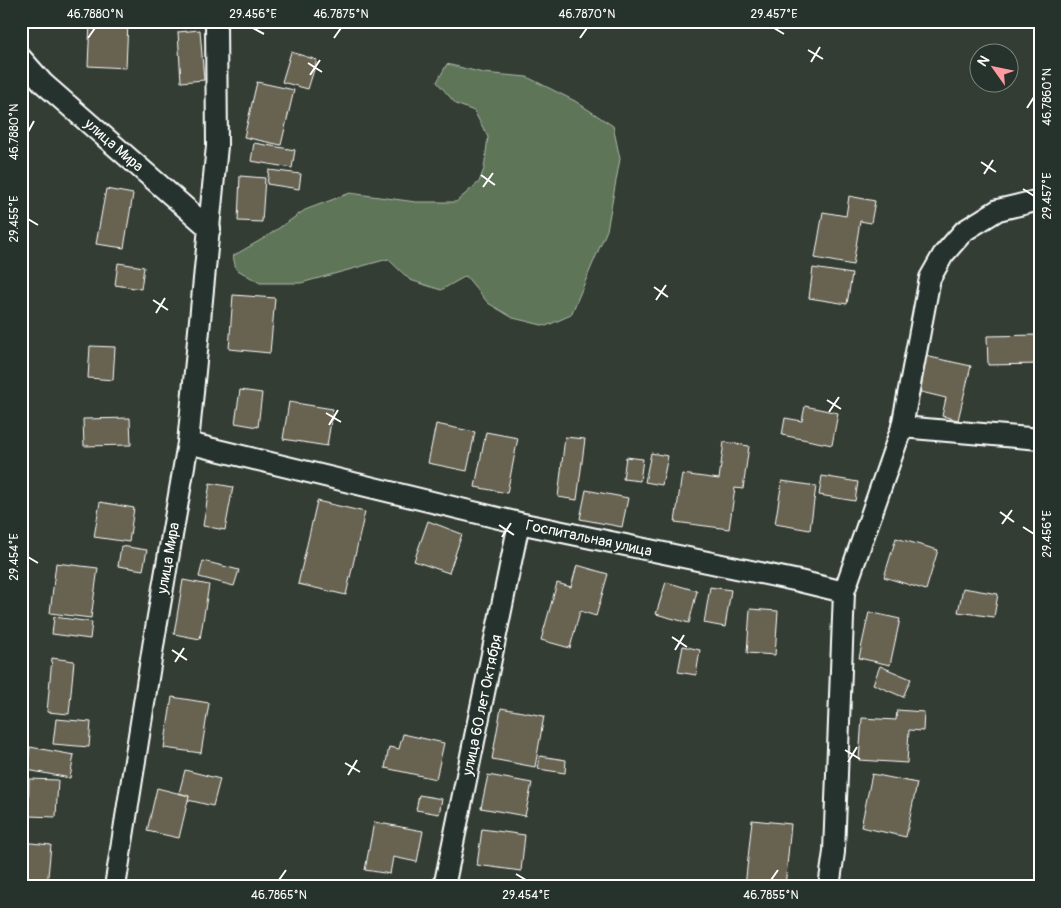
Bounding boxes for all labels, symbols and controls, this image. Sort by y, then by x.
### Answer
text: 46.7880°N [67,7,123,22]
text: 29.456°E [229,7,277,22]
text: 46.7875°N [313,7,369,22]
text: 46.7870°N [559,7,615,22]
text: 29.457°E [751,7,797,22]
north arrow [968,42,1018,92]
text: N [974,53,993,70]
text: 46.7860°N [1040,68,1055,126]
text: 46.7880°N [7,104,22,160]
street label: улица Мира [79,114,147,176]
text: 29.457°E [1040,173,1055,219]
text: 29.455°E [7,196,22,242]
text: 29.456°E [1040,510,1055,558]
street label: Госпитальная улица [524,516,654,561]
street label: улица Мира [153,521,184,596]
text: 29.454°E [7,533,22,581]
street label: улица 60 лет Октября [458,633,507,778]
text: 46.7865°N [251,888,307,903]
text: 29.454°E [502,888,550,903]
text: 46.7855°N [743,888,799,903]

